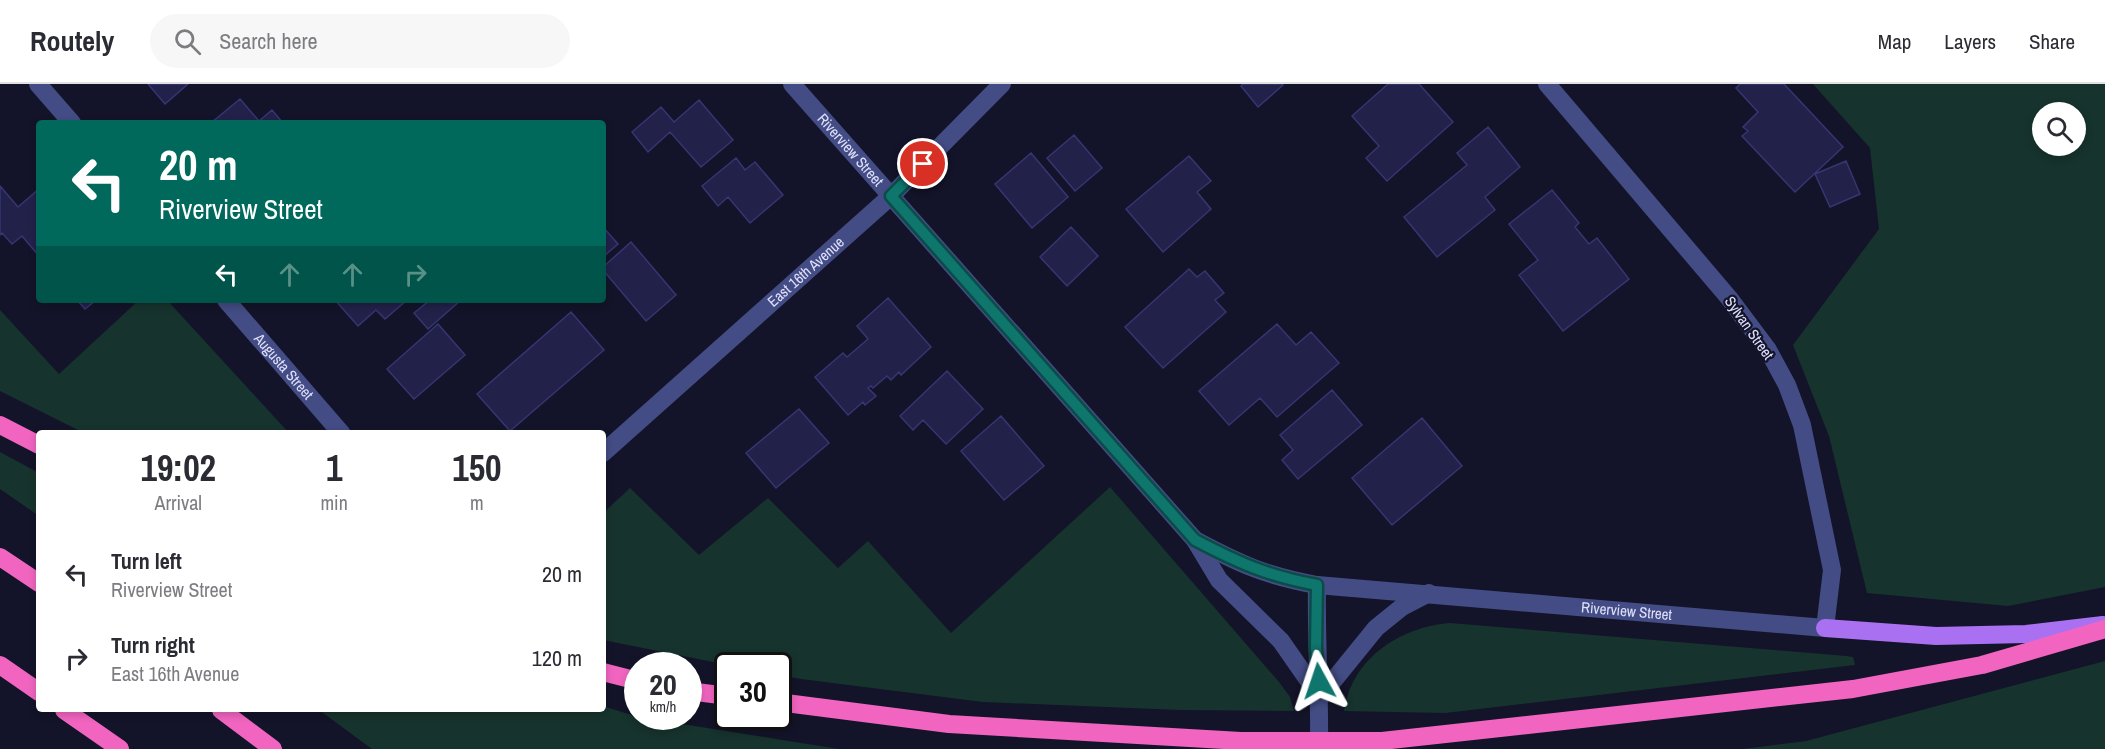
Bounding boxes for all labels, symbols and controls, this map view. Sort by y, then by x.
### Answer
search box [150,14,570,68]
text: Routely [30,22,114,60]
icon: search [171,25,204,58]
text: Search here [219,26,317,56]
text: Map [1878,27,1911,56]
text: Layers [1944,27,1996,56]
text: Share [2029,27,2075,56]
map controls [2032,102,2086,156]
button: search [2032,102,2086,156]
street label: Riverview Street [813,109,889,191]
text: 20 m [159,137,238,193]
pin [897,138,948,189]
icon: left [60,144,138,222]
icon: arrive [906,147,939,180]
text: Riverview Street [159,191,323,227]
street label: East 16th Avenue [763,232,849,311]
icon: left [210,258,243,291]
icon: ahead [273,258,306,291]
icon: ahead [336,258,369,291]
icon: right [399,258,432,291]
street label: Sylvan Street [1720,292,1779,364]
street label: Augusta Street [249,328,319,404]
text: 19:02 [140,444,216,492]
text: 1 [326,444,342,492]
text: 150 [452,444,502,492]
text: Arrival [155,489,202,516]
text: min [320,489,348,516]
text: m [470,489,484,516]
text: Turn left [111,546,182,576]
icon: left [60,558,93,591]
text: 20 m [542,559,582,589]
text: Riverview Street [111,576,232,603]
street label: Riverview Street [1580,596,1673,625]
text: Turn right [111,630,195,660]
icon: right [60,642,93,675]
text: 120 m [532,643,582,673]
position arrow [1287,649,1351,713]
speed limit sign: 30 [714,652,792,730]
text: East 16th Avenue [111,660,239,687]
text: 20 [649,664,677,704]
text: km/h [650,696,676,717]

